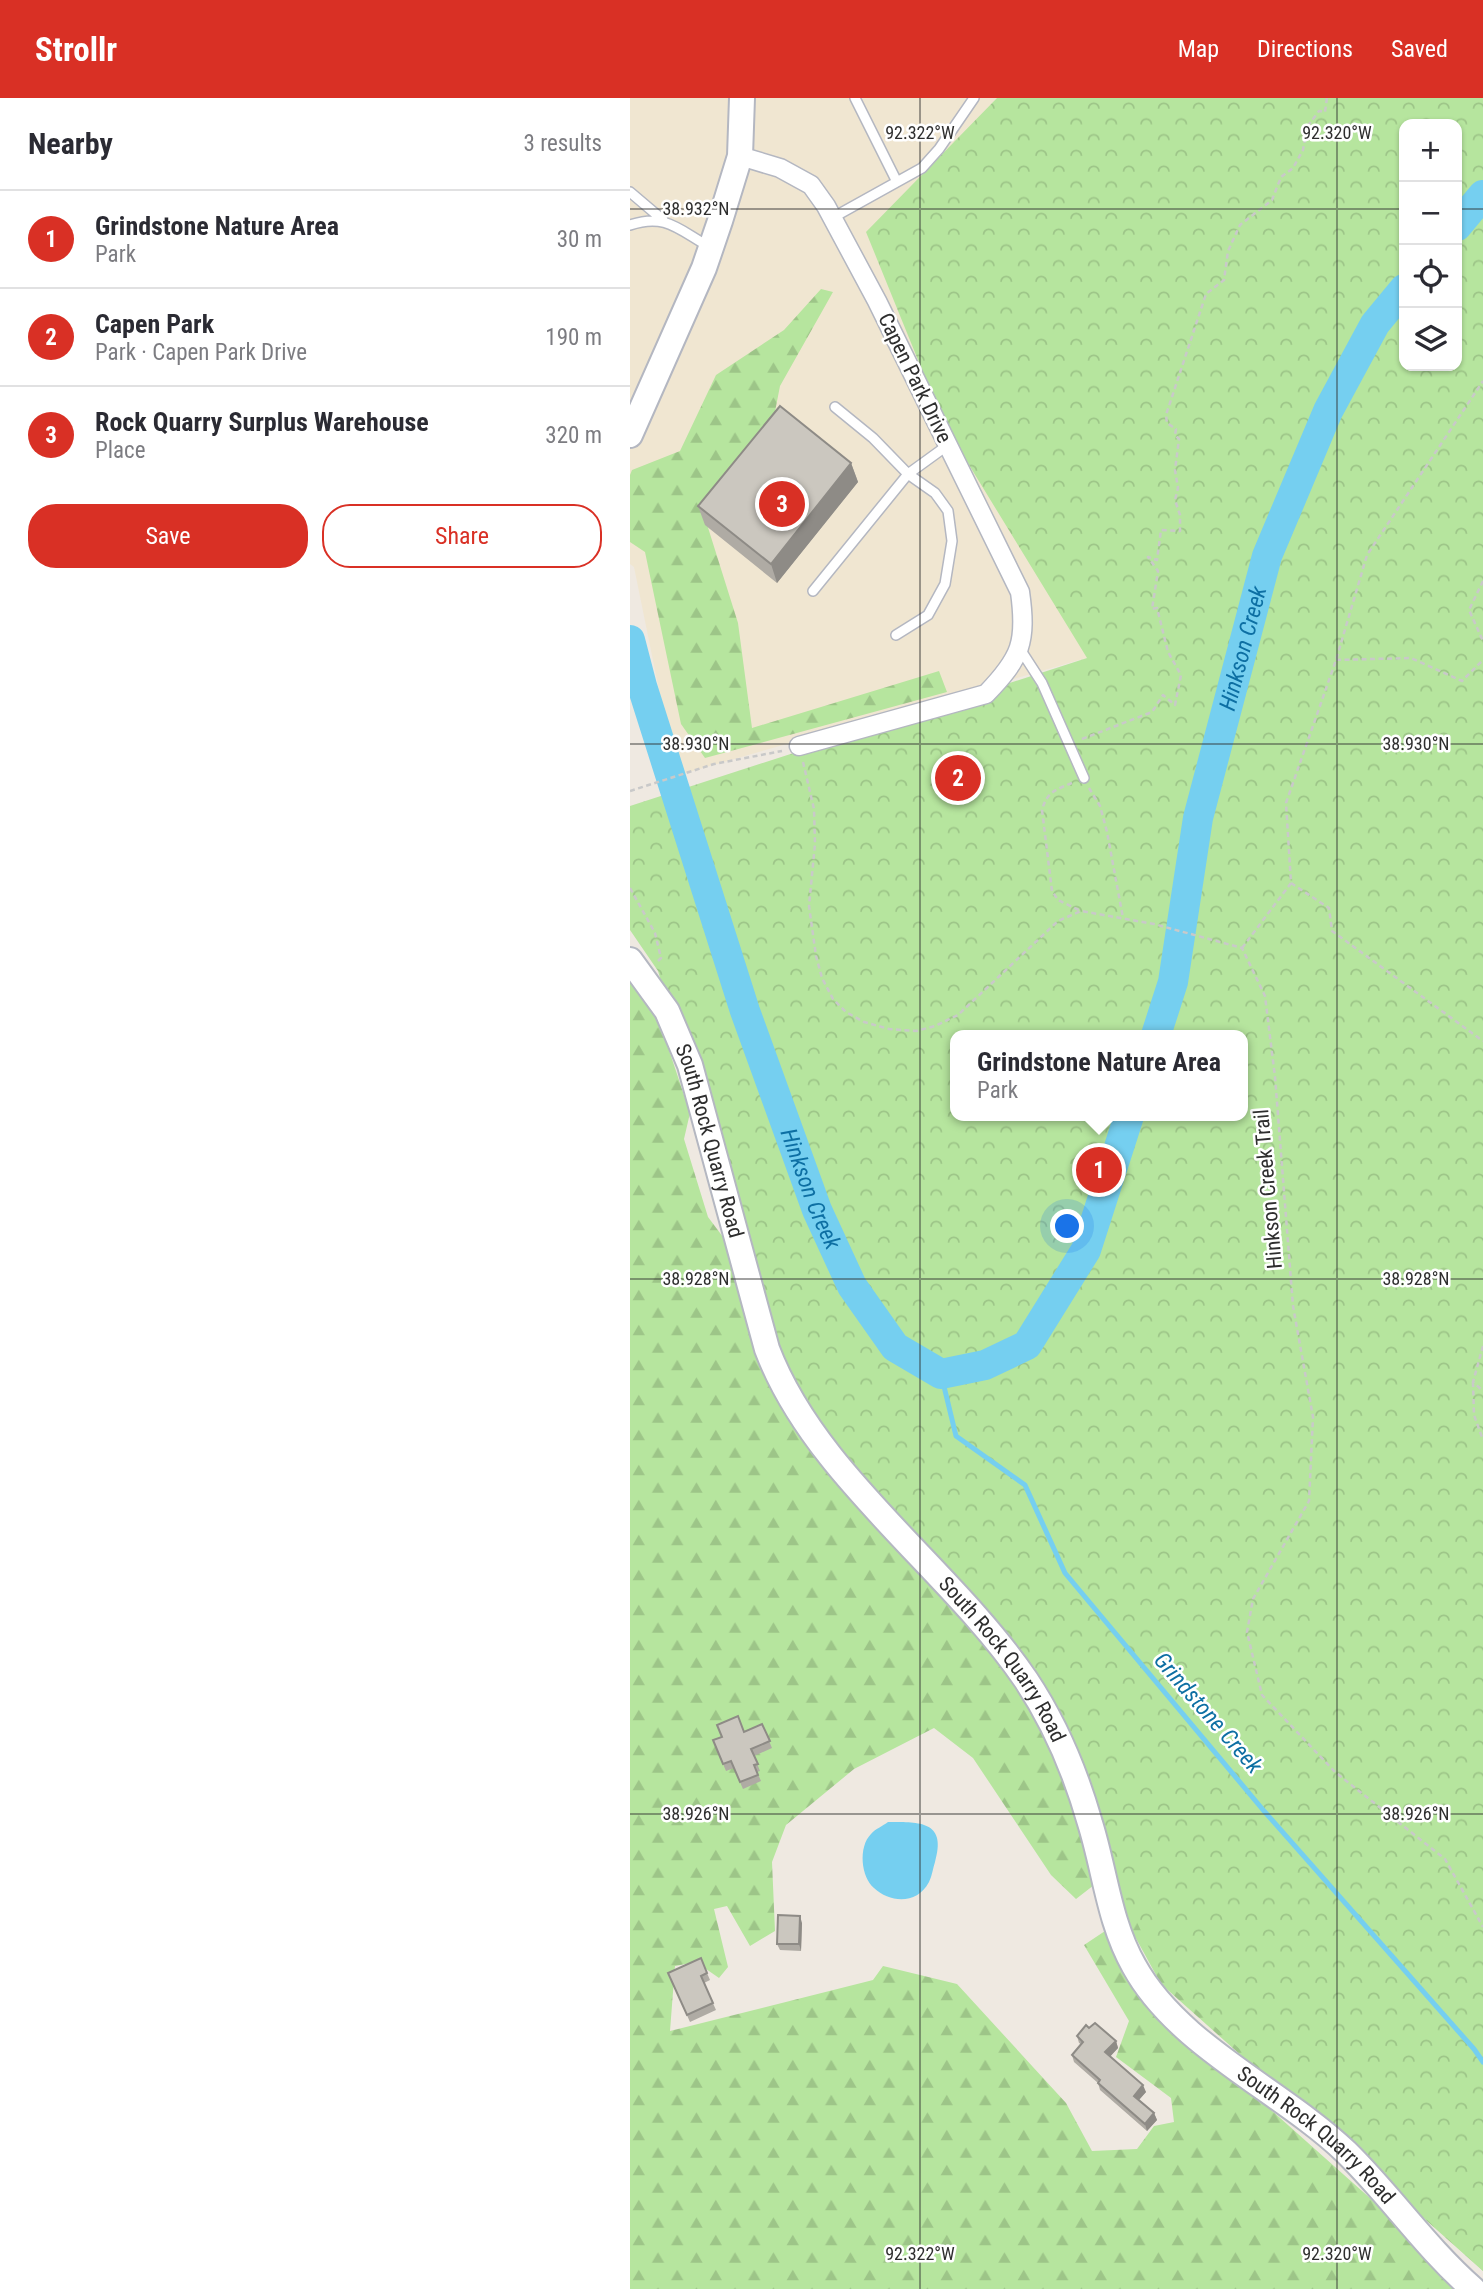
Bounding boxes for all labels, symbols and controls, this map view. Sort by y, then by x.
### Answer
text: Strollr [35,30,117,69]
text: Map [1178,35,1219,63]
text: Directions [1257,35,1353,63]
text: Saved [1391,35,1448,63]
map controls [1399,119,1462,371]
button: + [1399,119,1462,182]
text: 92.322°W [885,122,955,143]
text: 92.320°W [1302,122,1372,143]
text: Nearby [28,126,113,161]
text: 3 results [524,130,602,157]
button: − [1399,182,1462,245]
text: 38.932°N [662,198,730,219]
text: Grindstone Nature Area [95,211,339,241]
text: 1 [45,226,57,253]
text: 30 m [557,226,602,253]
text: Park [95,241,136,268]
button: locate [1399,245,1462,308]
button: layers [1399,308,1462,371]
text: Capen Park [95,309,214,339]
street label: Capen Park Drive [873,309,957,447]
text: 2 [45,324,57,351]
text: 190 m [545,324,602,351]
text: Park · Capen Park Drive [95,339,307,366]
text: Rock Quarry Surplus Warehouse [95,407,429,437]
text: 3 [45,422,57,449]
text: 320 m [545,422,602,449]
text: Place [95,437,145,464]
pin: 3 [759,478,805,530]
button: Save [28,504,308,568]
button: Share [322,504,602,568]
water label: Hinkson Creek [1213,582,1272,713]
text: 38.930°N [662,733,730,754]
text: 38.930°N [1382,733,1450,754]
pin: 2 [935,752,981,804]
popup [950,1030,1248,1121]
street label: South Rock Quarry Road [670,1040,748,1240]
text: Grindstone Nature Area [977,1047,1221,1077]
text: Park [977,1077,1018,1104]
street label: Hinkson Creek Trail [1249,1108,1287,1270]
water label: Hinkson Creek [775,1125,847,1254]
pin: 1 [1076,1144,1122,1196]
your location [1050,1209,1084,1243]
text: 38.928°N [662,1268,730,1289]
text: 38.928°N [1382,1268,1450,1289]
street label: South Rock Quarry Road [934,1572,1070,1746]
water label: Grindstone Creek [1148,1647,1268,1780]
text: 38.926°N [662,1803,730,1824]
text: 38.926°N [1382,1803,1450,1824]
street label: South Rock Quarry Road [1233,2061,1400,2209]
text: 92.322°W [885,2243,955,2264]
text: 92.320°W [1302,2243,1372,2264]

